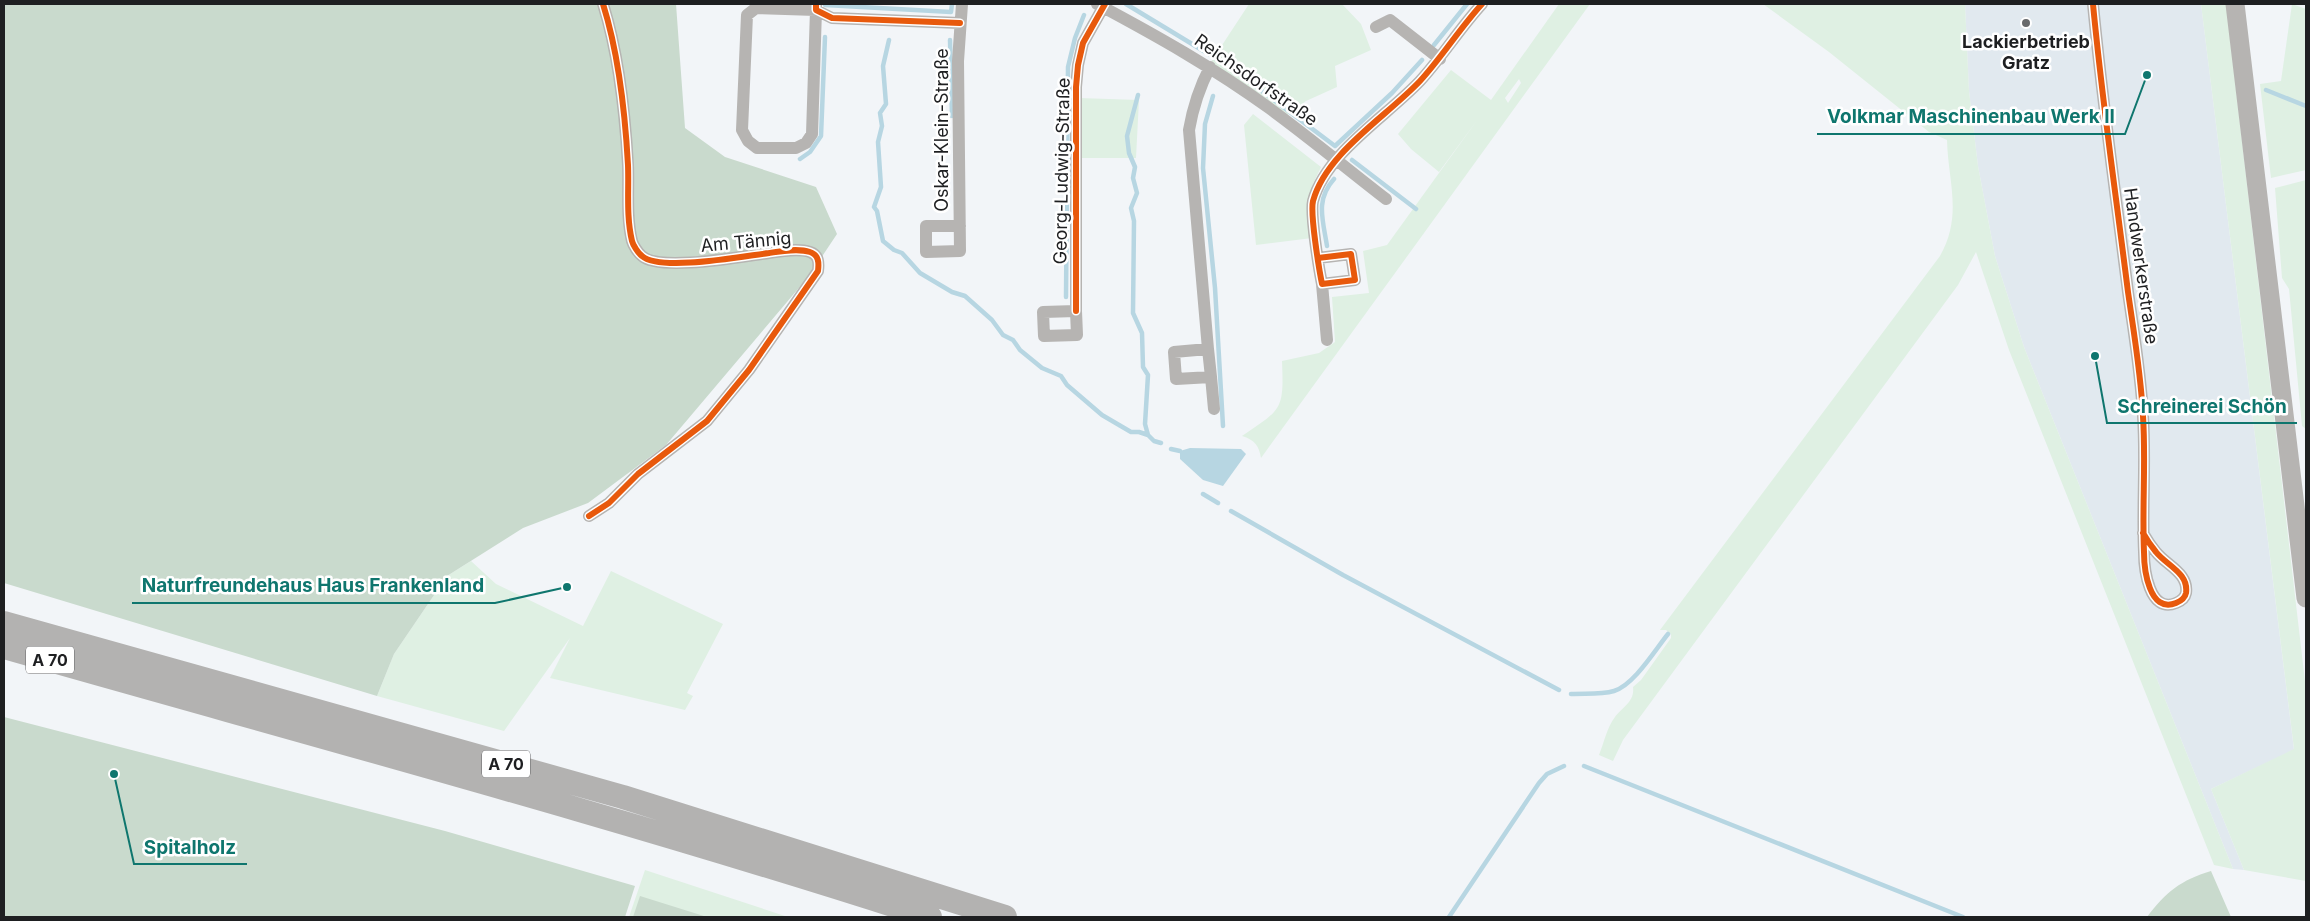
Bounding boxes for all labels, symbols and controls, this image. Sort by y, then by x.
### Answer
marker: Lackierbetrieb Gratz [2020,17,2032,29]
street label: Reichsdorfstraße [1191,29,1322,130]
place label: Lackierbetrieb Gratz [1962,31,2090,73]
street label: Oskar-Klein-Straße [931,48,952,212]
street label: Georg-Ludwig-Straße [1049,77,1074,264]
callout: Volkmar Maschinenbau Werk II [1817,100,2125,134]
text: Volkmar Maschinenbau Werk II [1827,105,2115,128]
street label: Handwerkerstraße [2120,186,2163,345]
street label: Am Tännig [700,227,792,256]
callout: Schreinerei Schön [2107,389,2297,423]
text: Schreinerei Schön [2117,395,2287,418]
callout: Naturfreundehaus Haus Frankenland [132,569,495,603]
text: Naturfreundehaus Haus Frankenland [142,574,484,597]
road number: A 70 [26,646,74,674]
road number: A 70 [482,751,530,778]
callout: Spitalholz [134,830,247,864]
text: Spitalholz [144,836,236,859]

